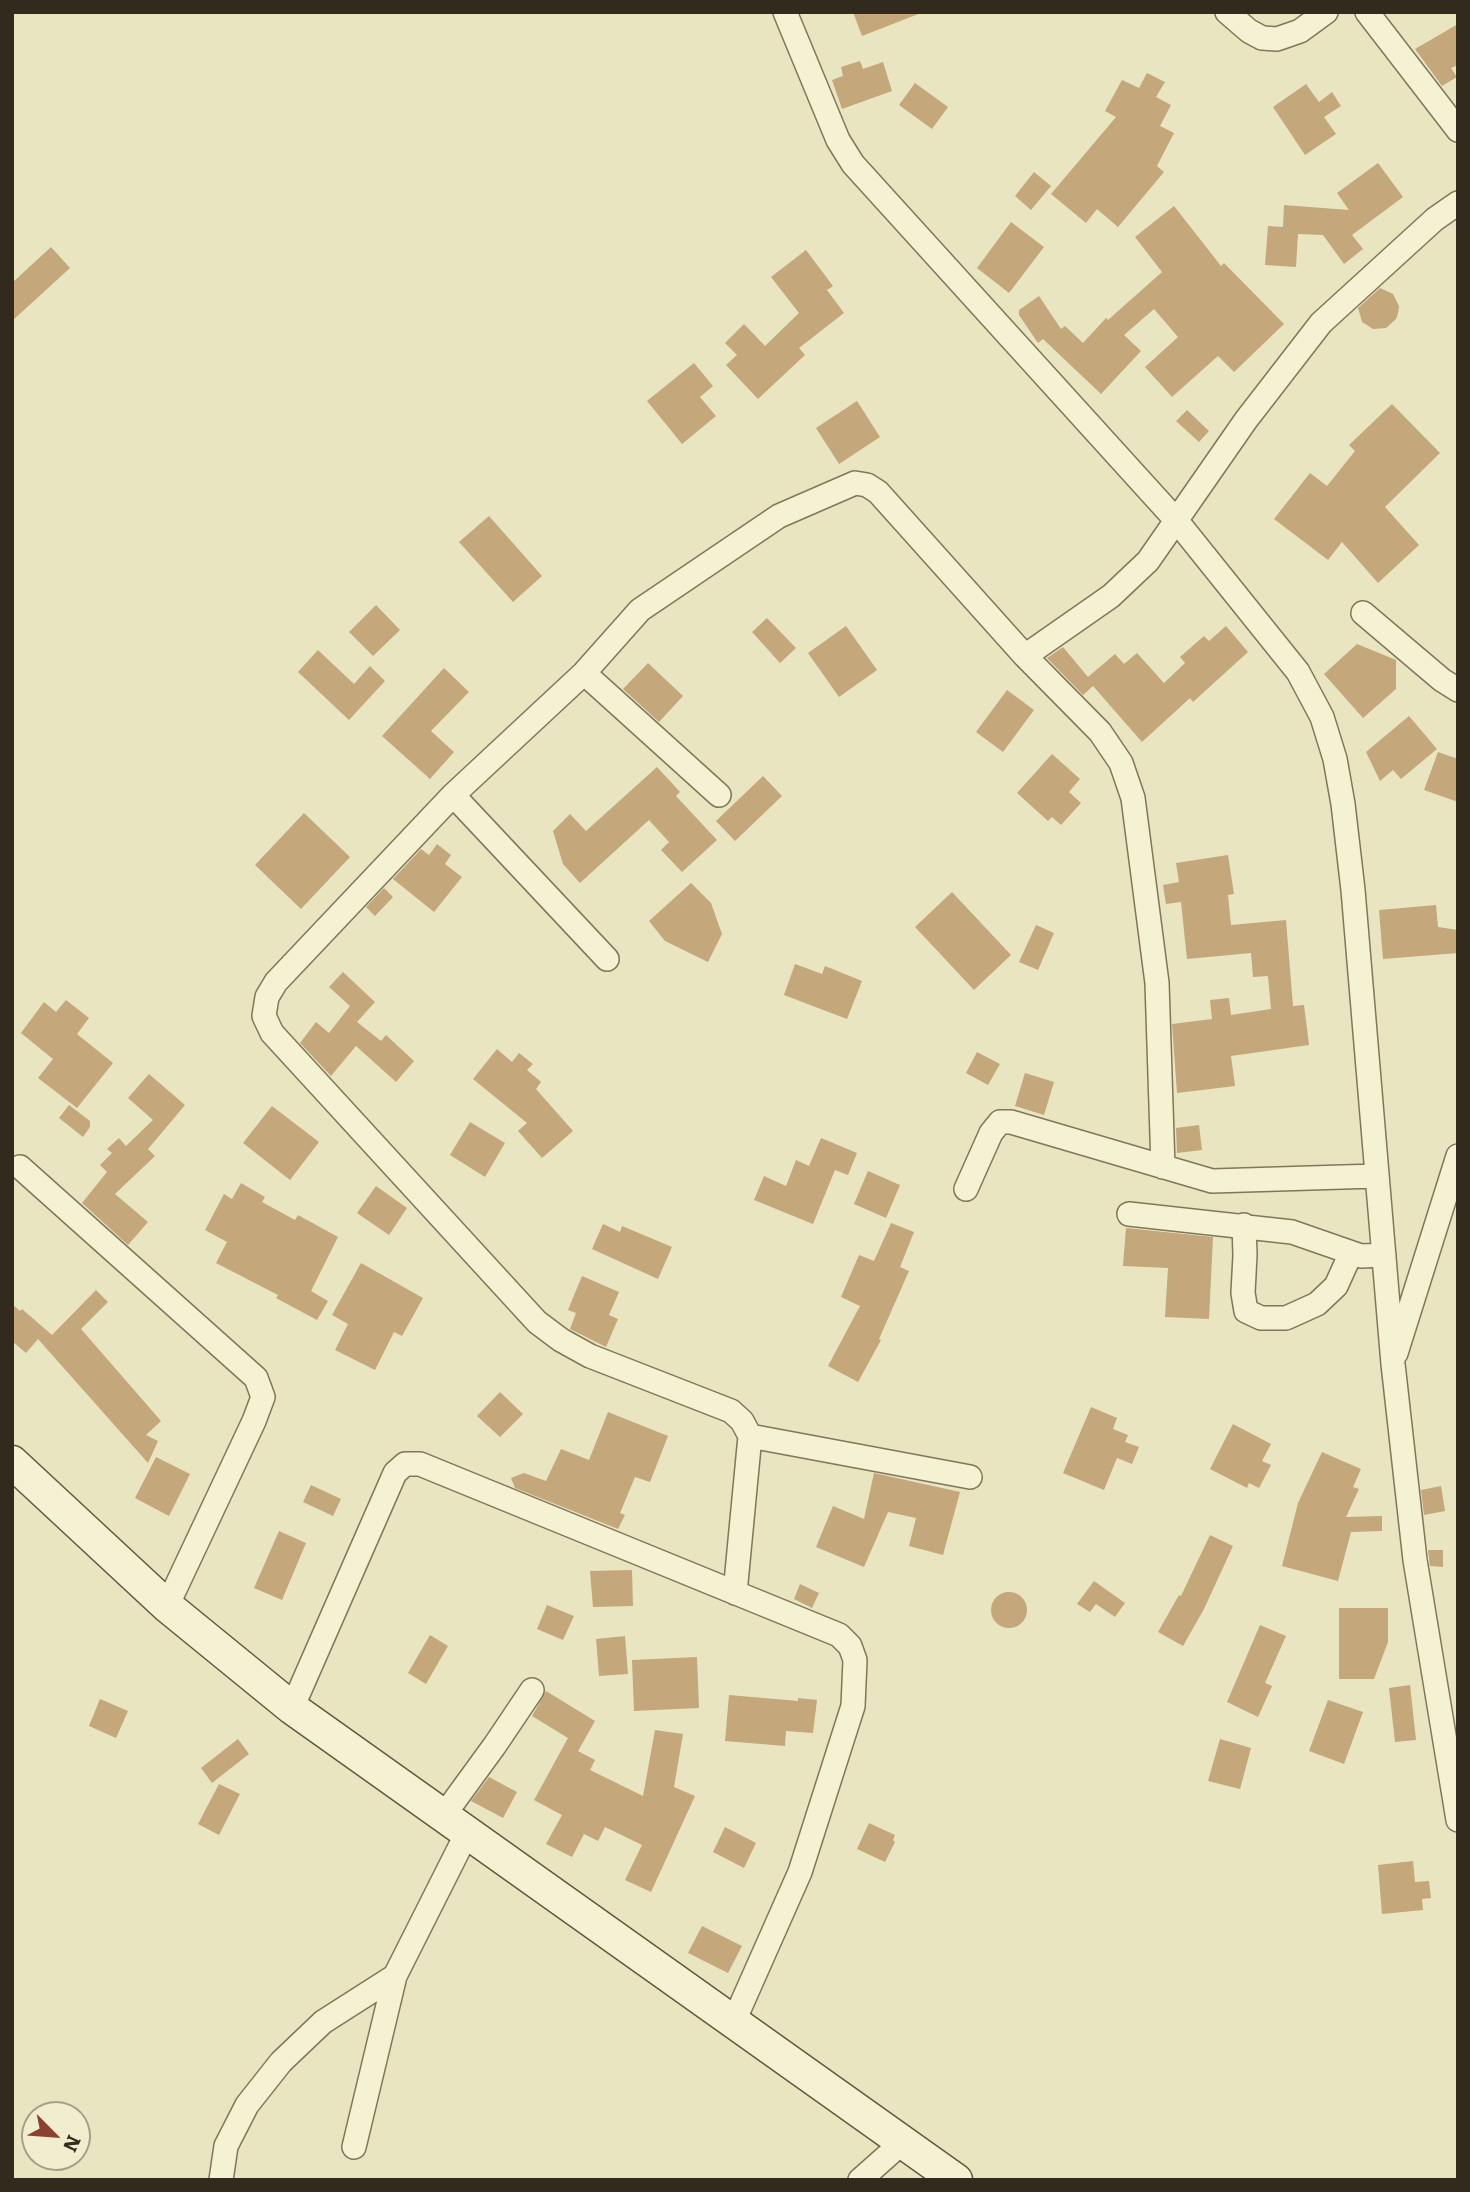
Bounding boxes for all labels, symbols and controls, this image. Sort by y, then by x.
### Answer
north arrow [21,2101,91,2171]
text: N [57,2131,89,2157]

